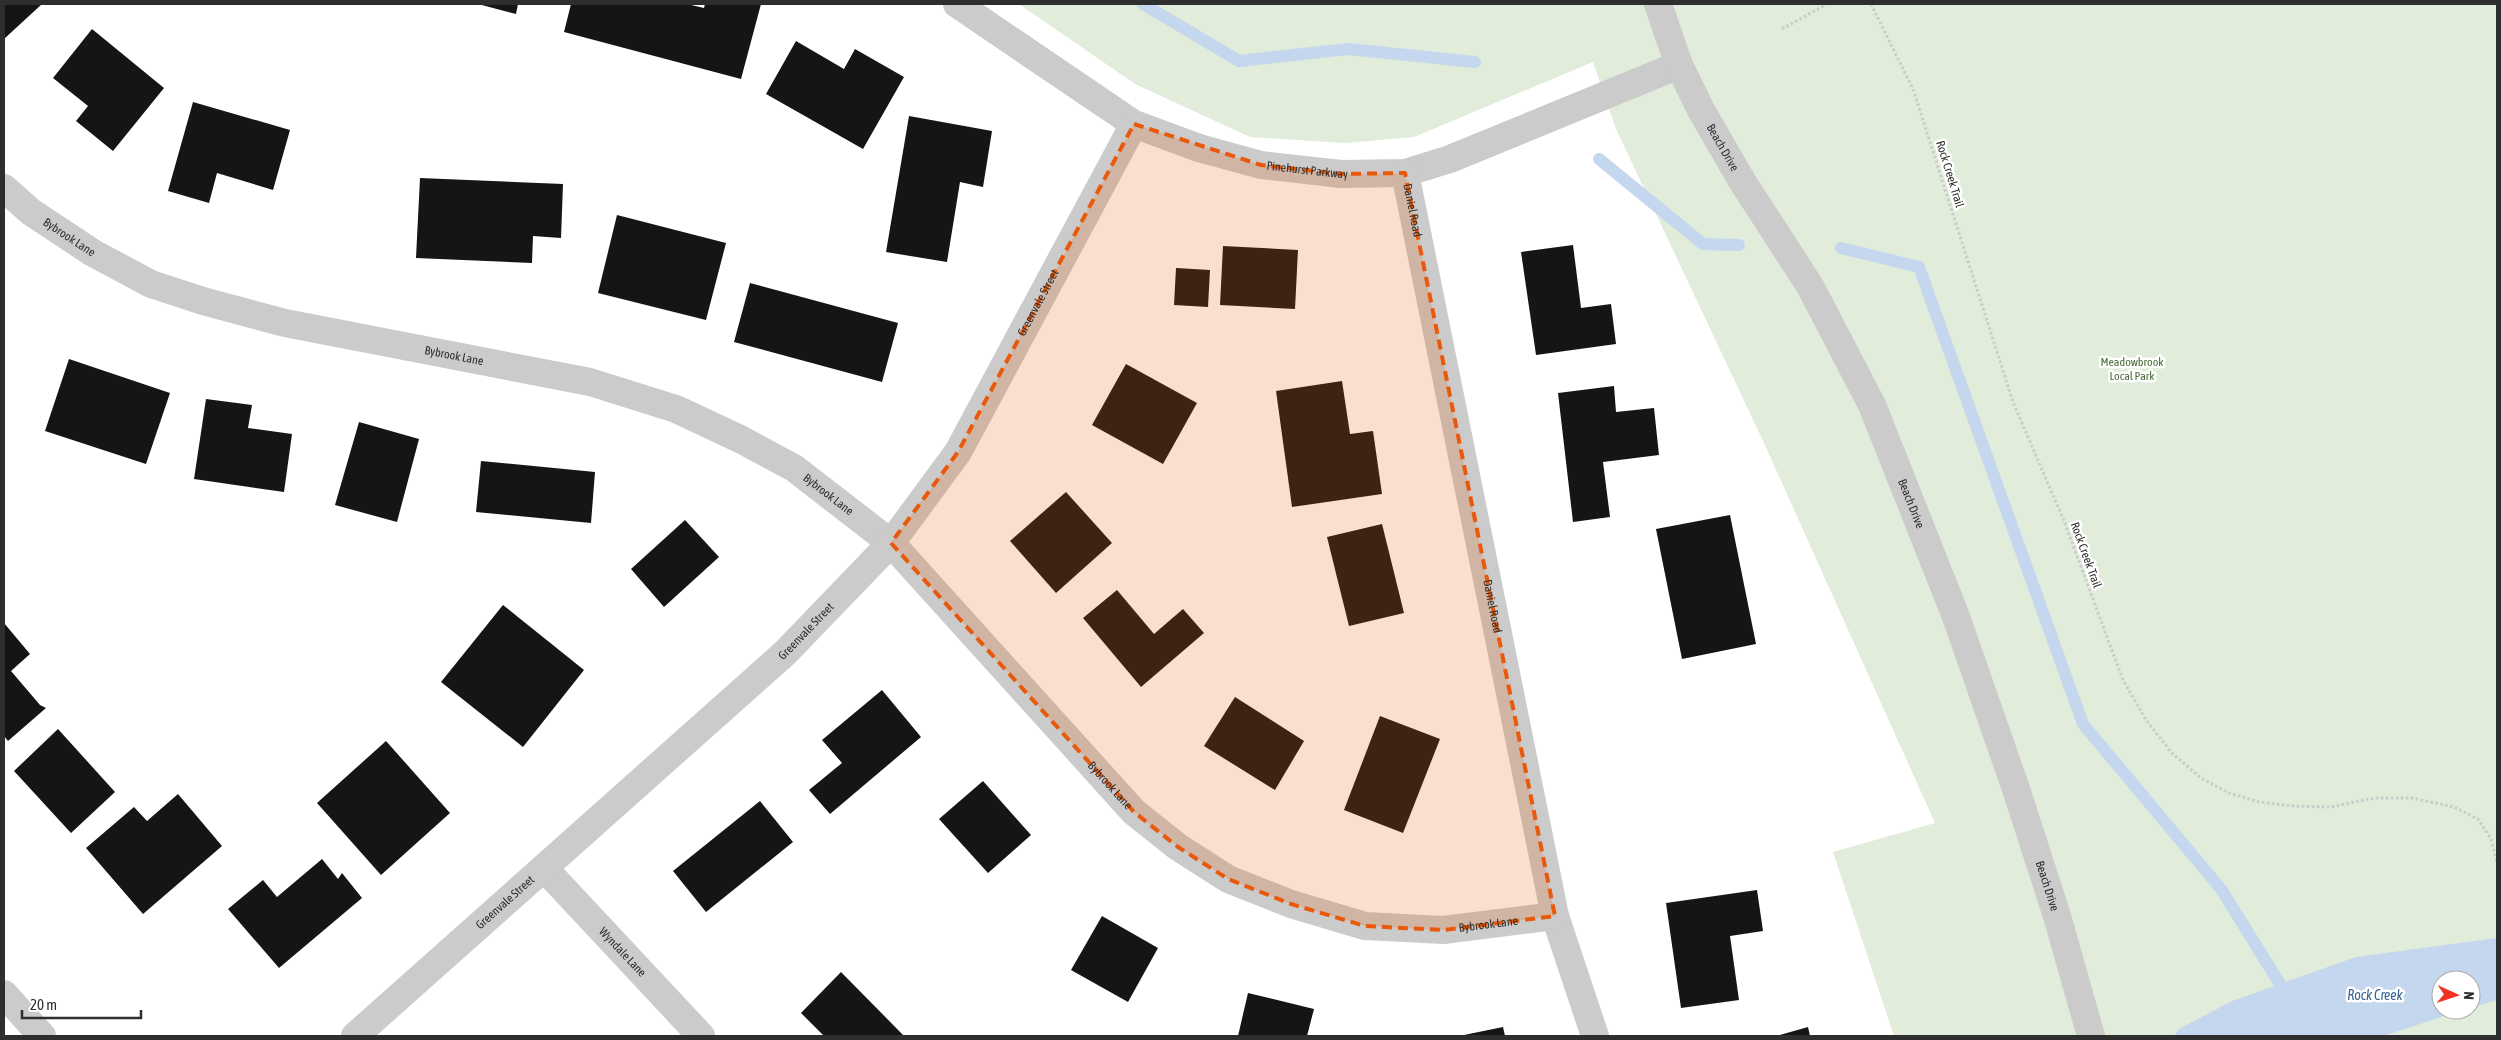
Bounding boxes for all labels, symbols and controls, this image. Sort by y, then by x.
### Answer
street label: Beach Drive [1704,122,1742,174]
street label: Rock Creek Trail [1933,139,1967,210]
street label: Pinehurst Parkway [1266,159,1348,181]
street label: Daniel Road [1400,182,1425,238]
street label: Bybrook Lane [41,215,98,260]
street label: Greenvale Street [1015,267,1062,338]
street label: Bybrook Lane [423,343,485,368]
park label: Meadowbrook Local Park [2100,355,2164,383]
street label: Bybrook Lane [800,471,856,518]
street label: Beach Drive [1895,477,1927,530]
street label: Rock Creek Trail [2068,520,2105,591]
street label: Daniel Road [1480,578,1505,634]
street label: Greenvale Street [775,600,837,663]
street label: Bybrook Lane [1085,759,1135,812]
street label: Beach Drive [2033,859,2062,913]
street label: Greenvale Street [473,872,538,932]
street label: Bybrook Lane [1458,914,1519,935]
street label: Wyndale Lane [596,924,649,980]
north arrow [2431,970,2481,1020]
water label: Rock Creek [2347,987,2404,1003]
scale bar [22,988,141,1020]
text: N [2461,991,2477,1000]
text: 20 m [30,996,57,1013]

